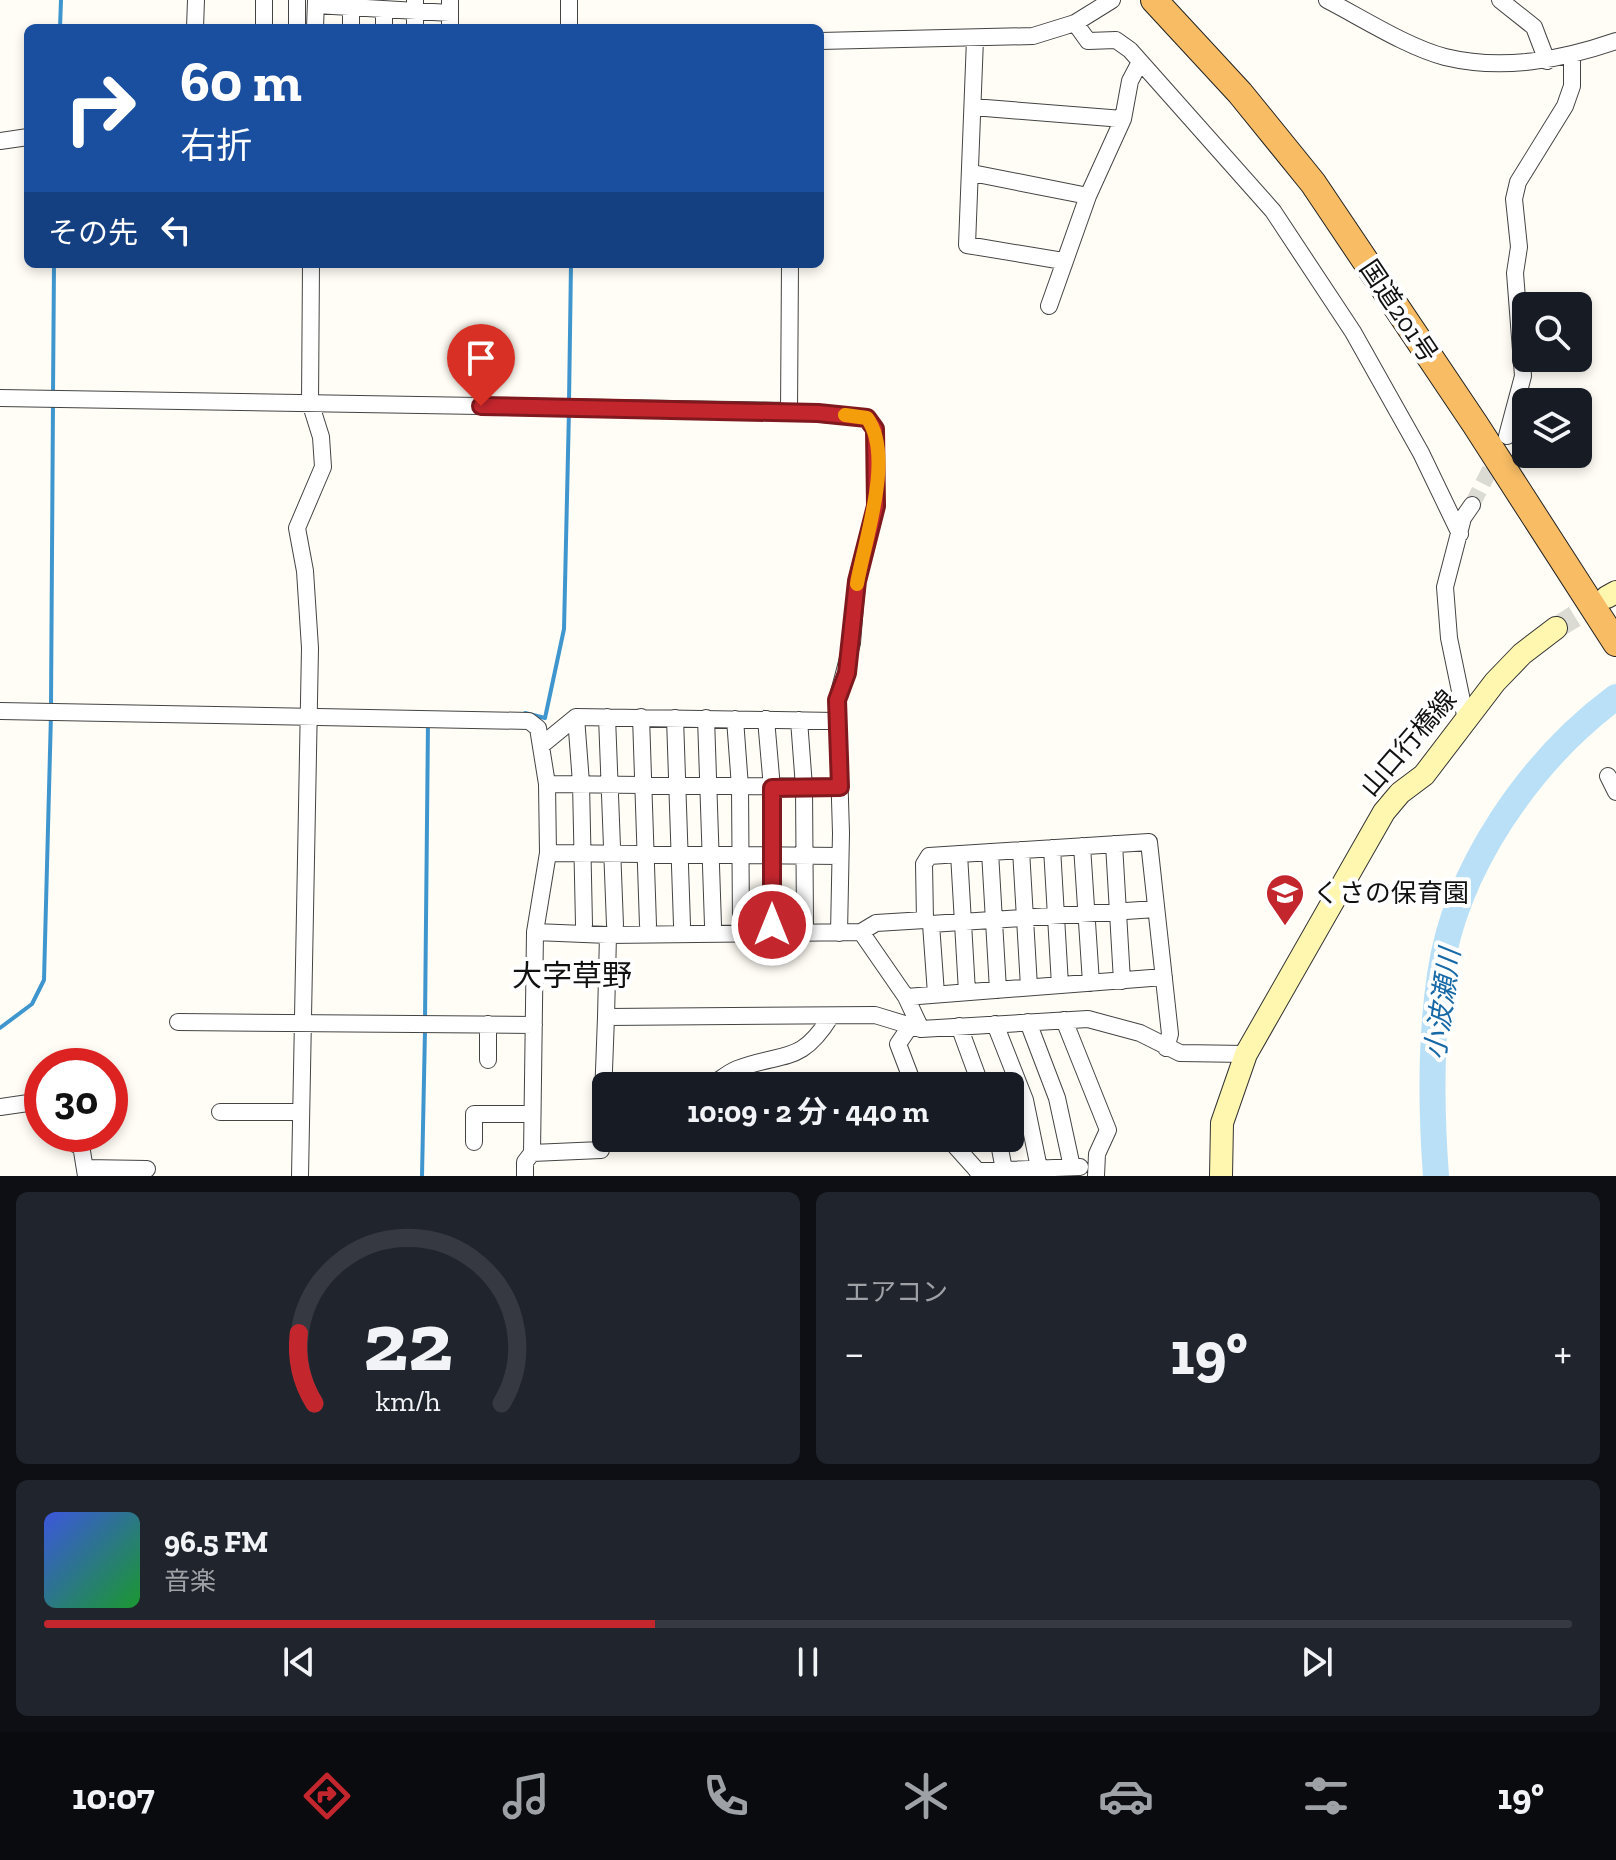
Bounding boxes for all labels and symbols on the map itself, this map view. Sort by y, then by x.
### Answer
street label: 国道201号 [1353,254,1445,368]
pin [447,324,515,406]
street label: 山口行橋線 [1353,683,1463,803]
school or university icon: くさの保育園 [1264,872,1306,927]
place label: くさの保育園 [1313,877,1469,909]
position arrow [730,883,814,967]
water label: 小波瀬川 [1418,943,1467,1062]
district label: 大字草野 [512,958,632,994]
speed limit sign: 30 [24,1048,128,1152]

